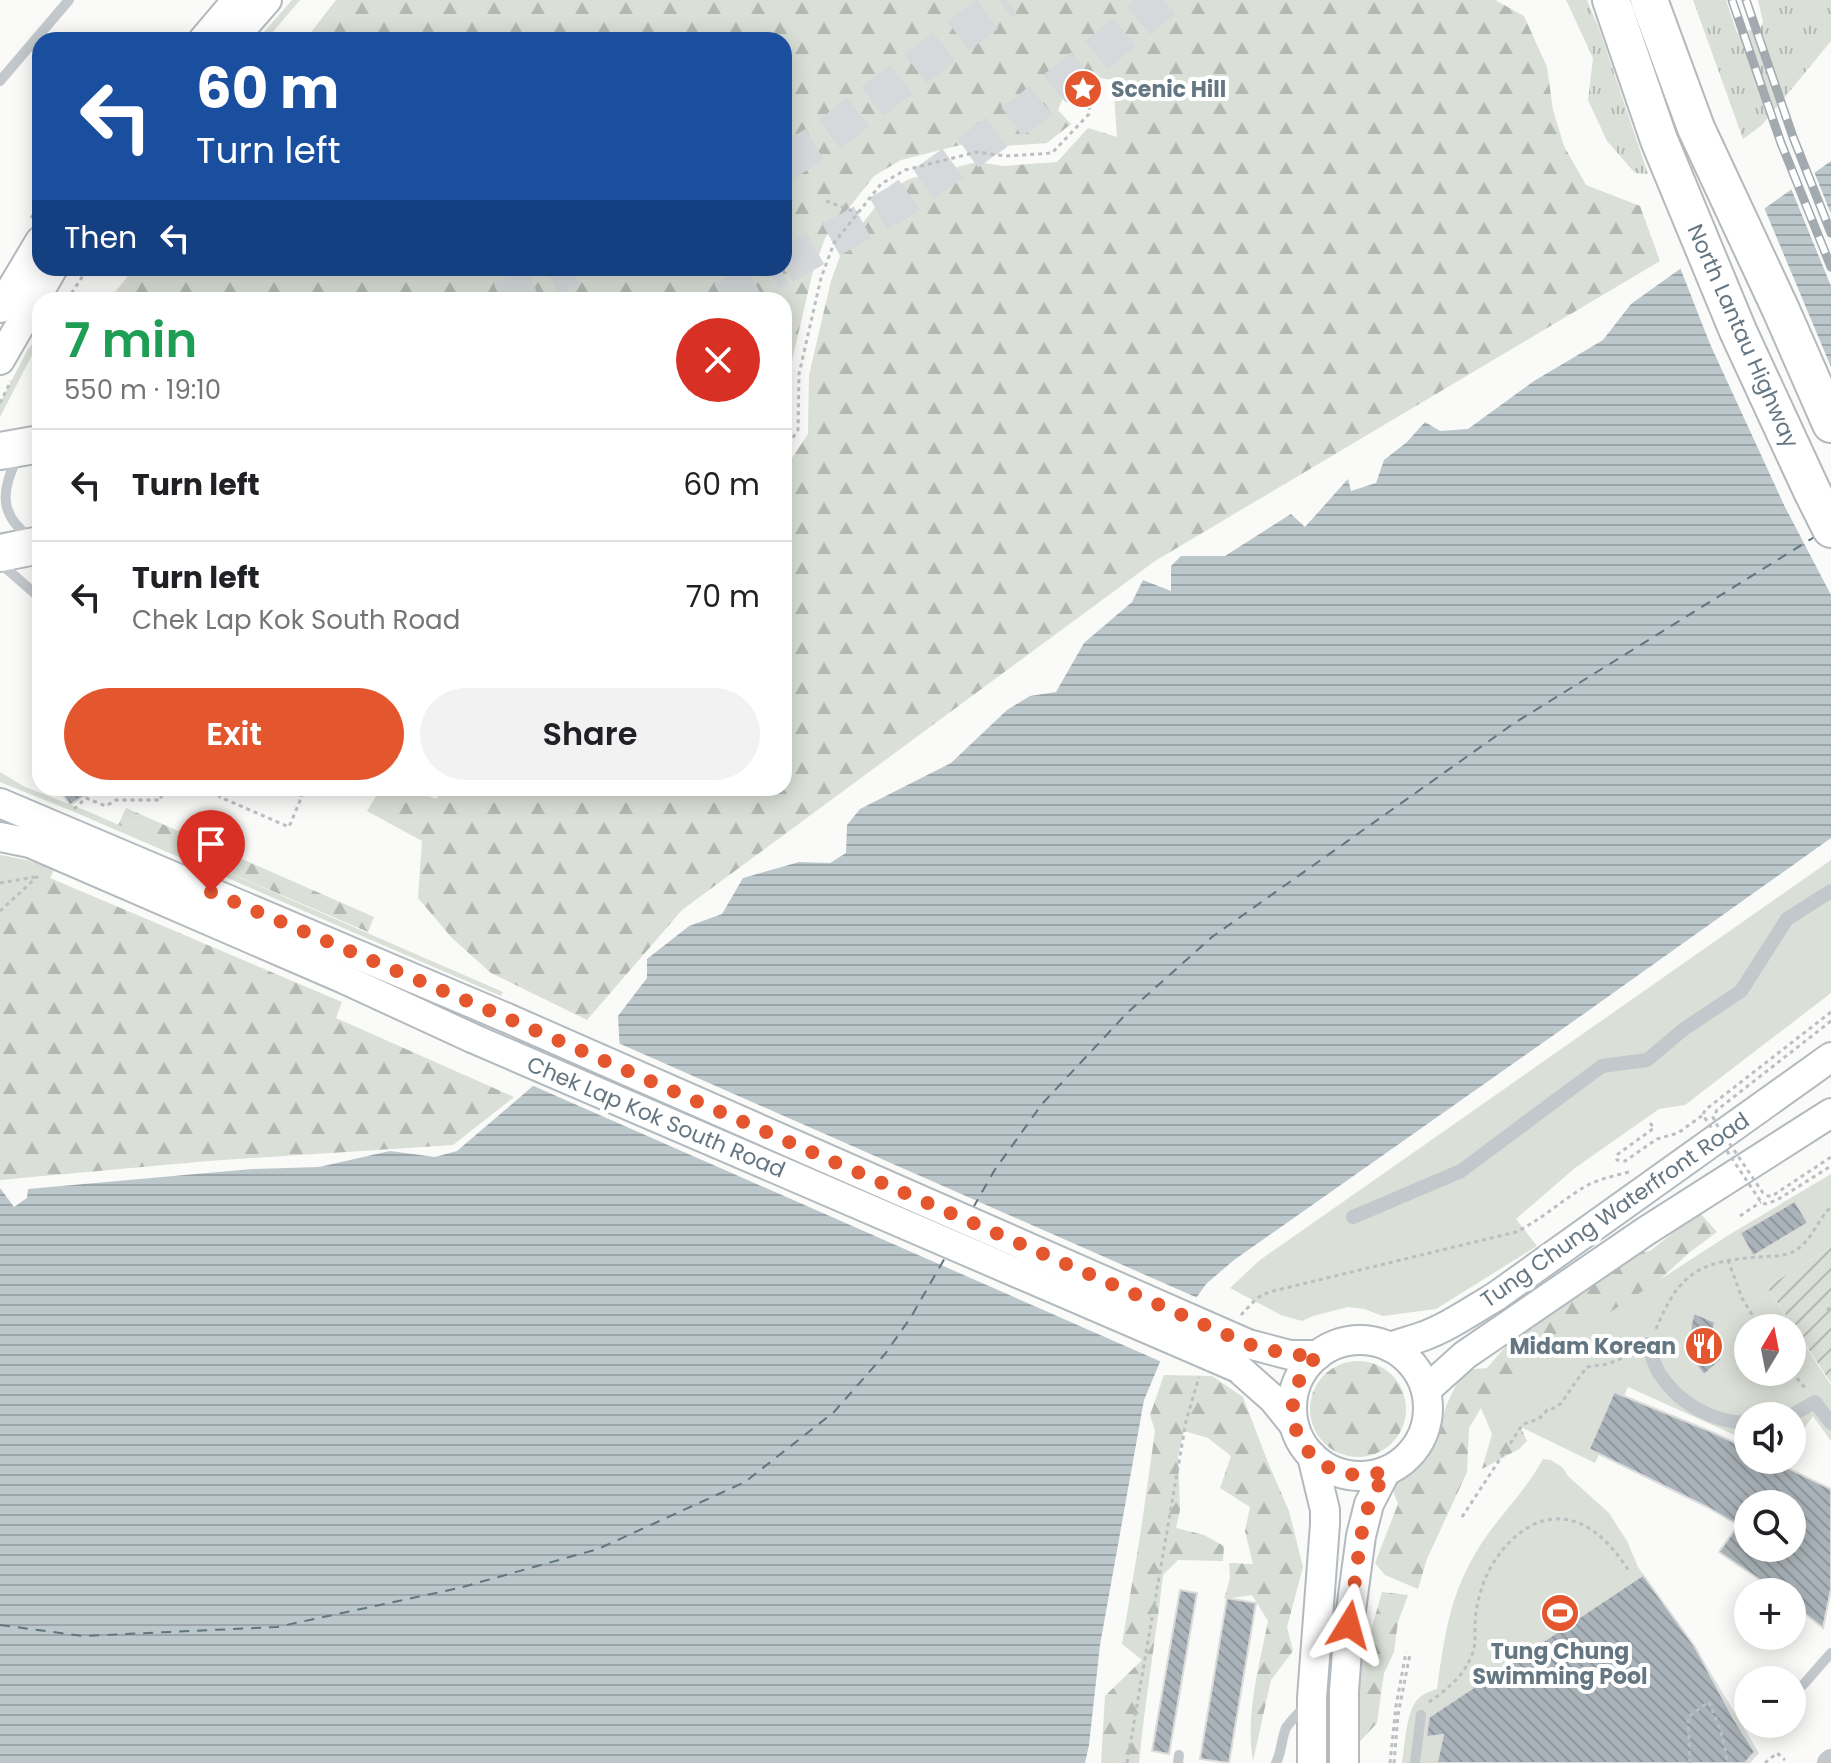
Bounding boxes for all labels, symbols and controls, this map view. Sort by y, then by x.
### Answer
text: 60 m [196,49,339,128]
icon: left [64,64,168,168]
place icon: Scenic Hill [1062,68,1104,110]
place label: Scenic Hill [1111,74,1226,105]
text: Turn left [196,125,341,176]
text: Then [64,216,137,259]
icon: left [153,216,197,260]
street label: North Lantau Highway [1680,219,1807,453]
text: 7 min [64,307,197,374]
button: close [676,318,760,402]
text: 550 m · 19:10 [64,372,221,408]
icon: left [64,463,108,507]
text: Turn left [132,463,260,506]
text: 60 m [683,463,760,506]
text: Turn left [132,556,260,599]
icon: left [64,575,108,619]
text: 70 m [686,575,760,618]
text: Chek Lap Kok South Road [132,602,460,638]
button: Exit [64,688,404,780]
button: Share [420,688,760,780]
pin [177,810,245,892]
icon: arrive [189,822,233,866]
street label: Chek Lap Kok South Road [522,1048,790,1186]
street label: Tung Chung Waterfront Road [1474,1105,1756,1315]
north arrow [1734,1314,1806,1386]
map controls [1734,1314,1806,1738]
restaurant icon: Midam Korean [1683,1325,1725,1367]
place label: Midam Korean [1509,1331,1676,1362]
button: sound [1734,1402,1806,1474]
button: search [1734,1490,1806,1562]
button: + [1734,1578,1806,1650]
position arrow [1307,1583,1391,1667]
sports icon: Tung Chung Swimming Pool [1539,1592,1581,1634]
place label: Tung Chung Swimming Pool [1473,1636,1647,1692]
button: − [1734,1666,1806,1738]

